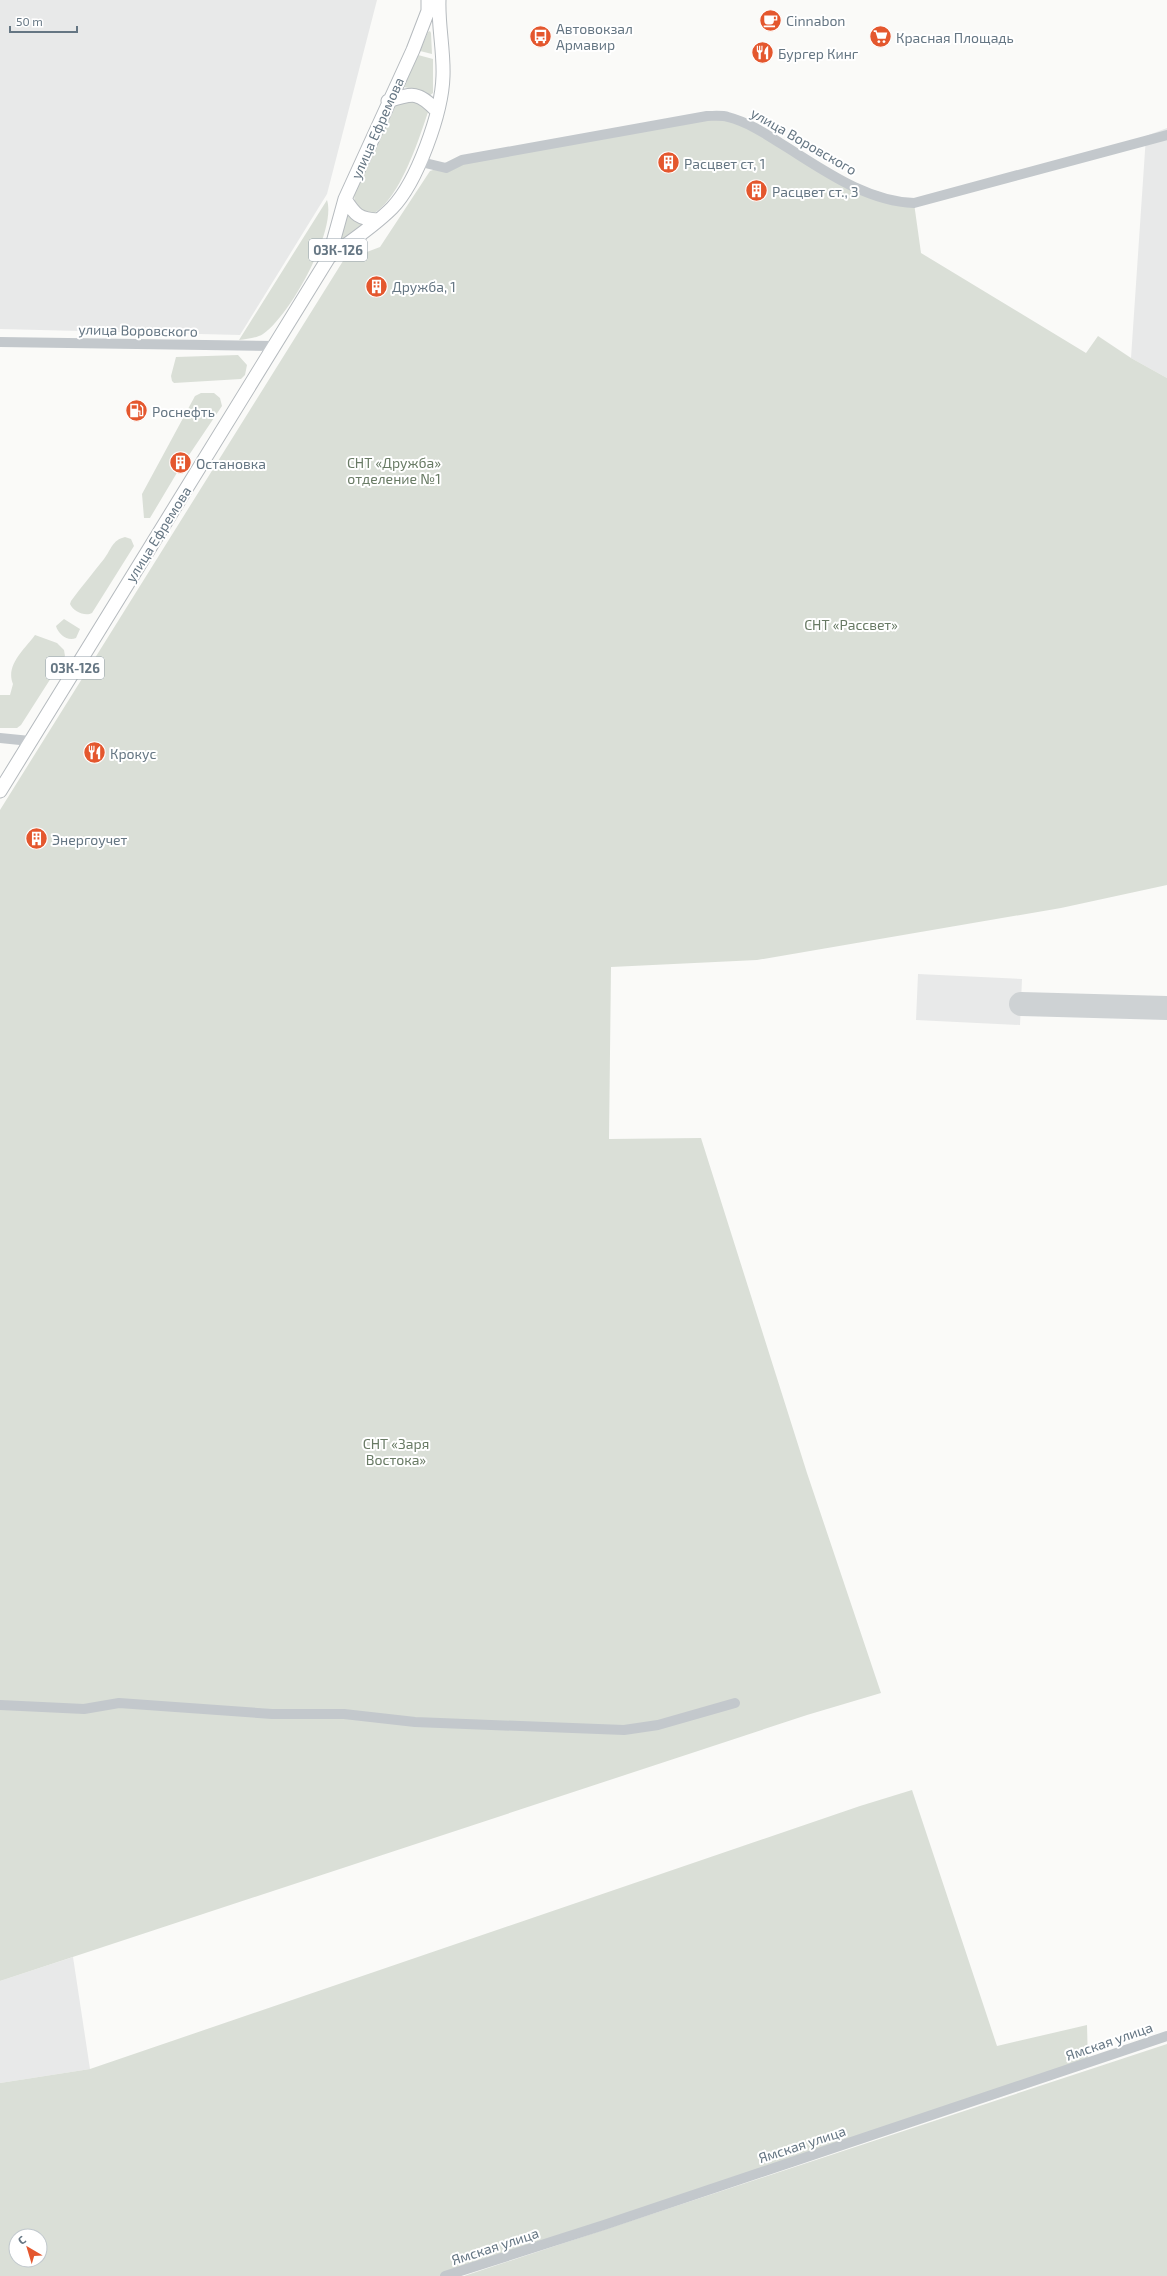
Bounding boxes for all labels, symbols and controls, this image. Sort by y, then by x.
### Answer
cafe icon: Cinnabon [757,7,783,33]
scale bar [10,8,77,34]
place label: Cinnabon [786,12,845,29]
text: 50 m [16,14,43,28]
place label: Автовокзал Армавир [556,20,633,53]
bus stop icon: Автовокзал Армавир [527,23,553,49]
supermarket icon: Красная Площадь [867,24,893,50]
place label: Красная Площадь [896,29,1014,46]
restaurant icon: Бургер Кинг [750,40,776,66]
place label: Бургер Кинг [778,45,859,62]
street label: улица Ефремова [347,74,407,182]
street label: улица Воровского [748,104,860,178]
building icon: Расцвет ст, 1 [655,150,681,176]
place label: Расцвет ст, 1 [684,155,765,172]
building icon: Расцвет ст., 3 [743,178,769,204]
place label: Расцвет ст., 3 [772,183,859,200]
road number: 03К-126 [309,239,367,261]
building icon: Дружба, 1 [364,273,390,299]
place label: Дружба, 1 [392,278,456,295]
street label: улица Воровского [78,320,198,340]
fuel station icon: Роснефть [124,398,150,424]
place label: Роснефть [152,403,215,420]
building icon: Остановка [168,450,194,476]
park label: СНТ «Дружба» отделение №1 [347,454,441,487]
place label: Остановка [196,455,266,472]
street label: улица Ефремова [122,483,194,585]
park label: СНТ «Рассвет» [804,616,898,633]
road number: 03К-126 [46,657,104,679]
restaurant icon: Крокус [81,740,107,766]
place label: Крокус [110,745,156,762]
building icon: Энергоучет [24,826,50,852]
place label: Энергоучет [52,831,127,848]
park label: СНТ «Заря Востока» [363,1435,429,1468]
street label: Ямская улица [1063,2018,1155,2064]
street label: Ямская улица [756,2122,848,2166]
street label: Ямская улица [449,2224,541,2268]
north arrow [8,2228,48,2268]
text: С [15,2232,29,2247]

